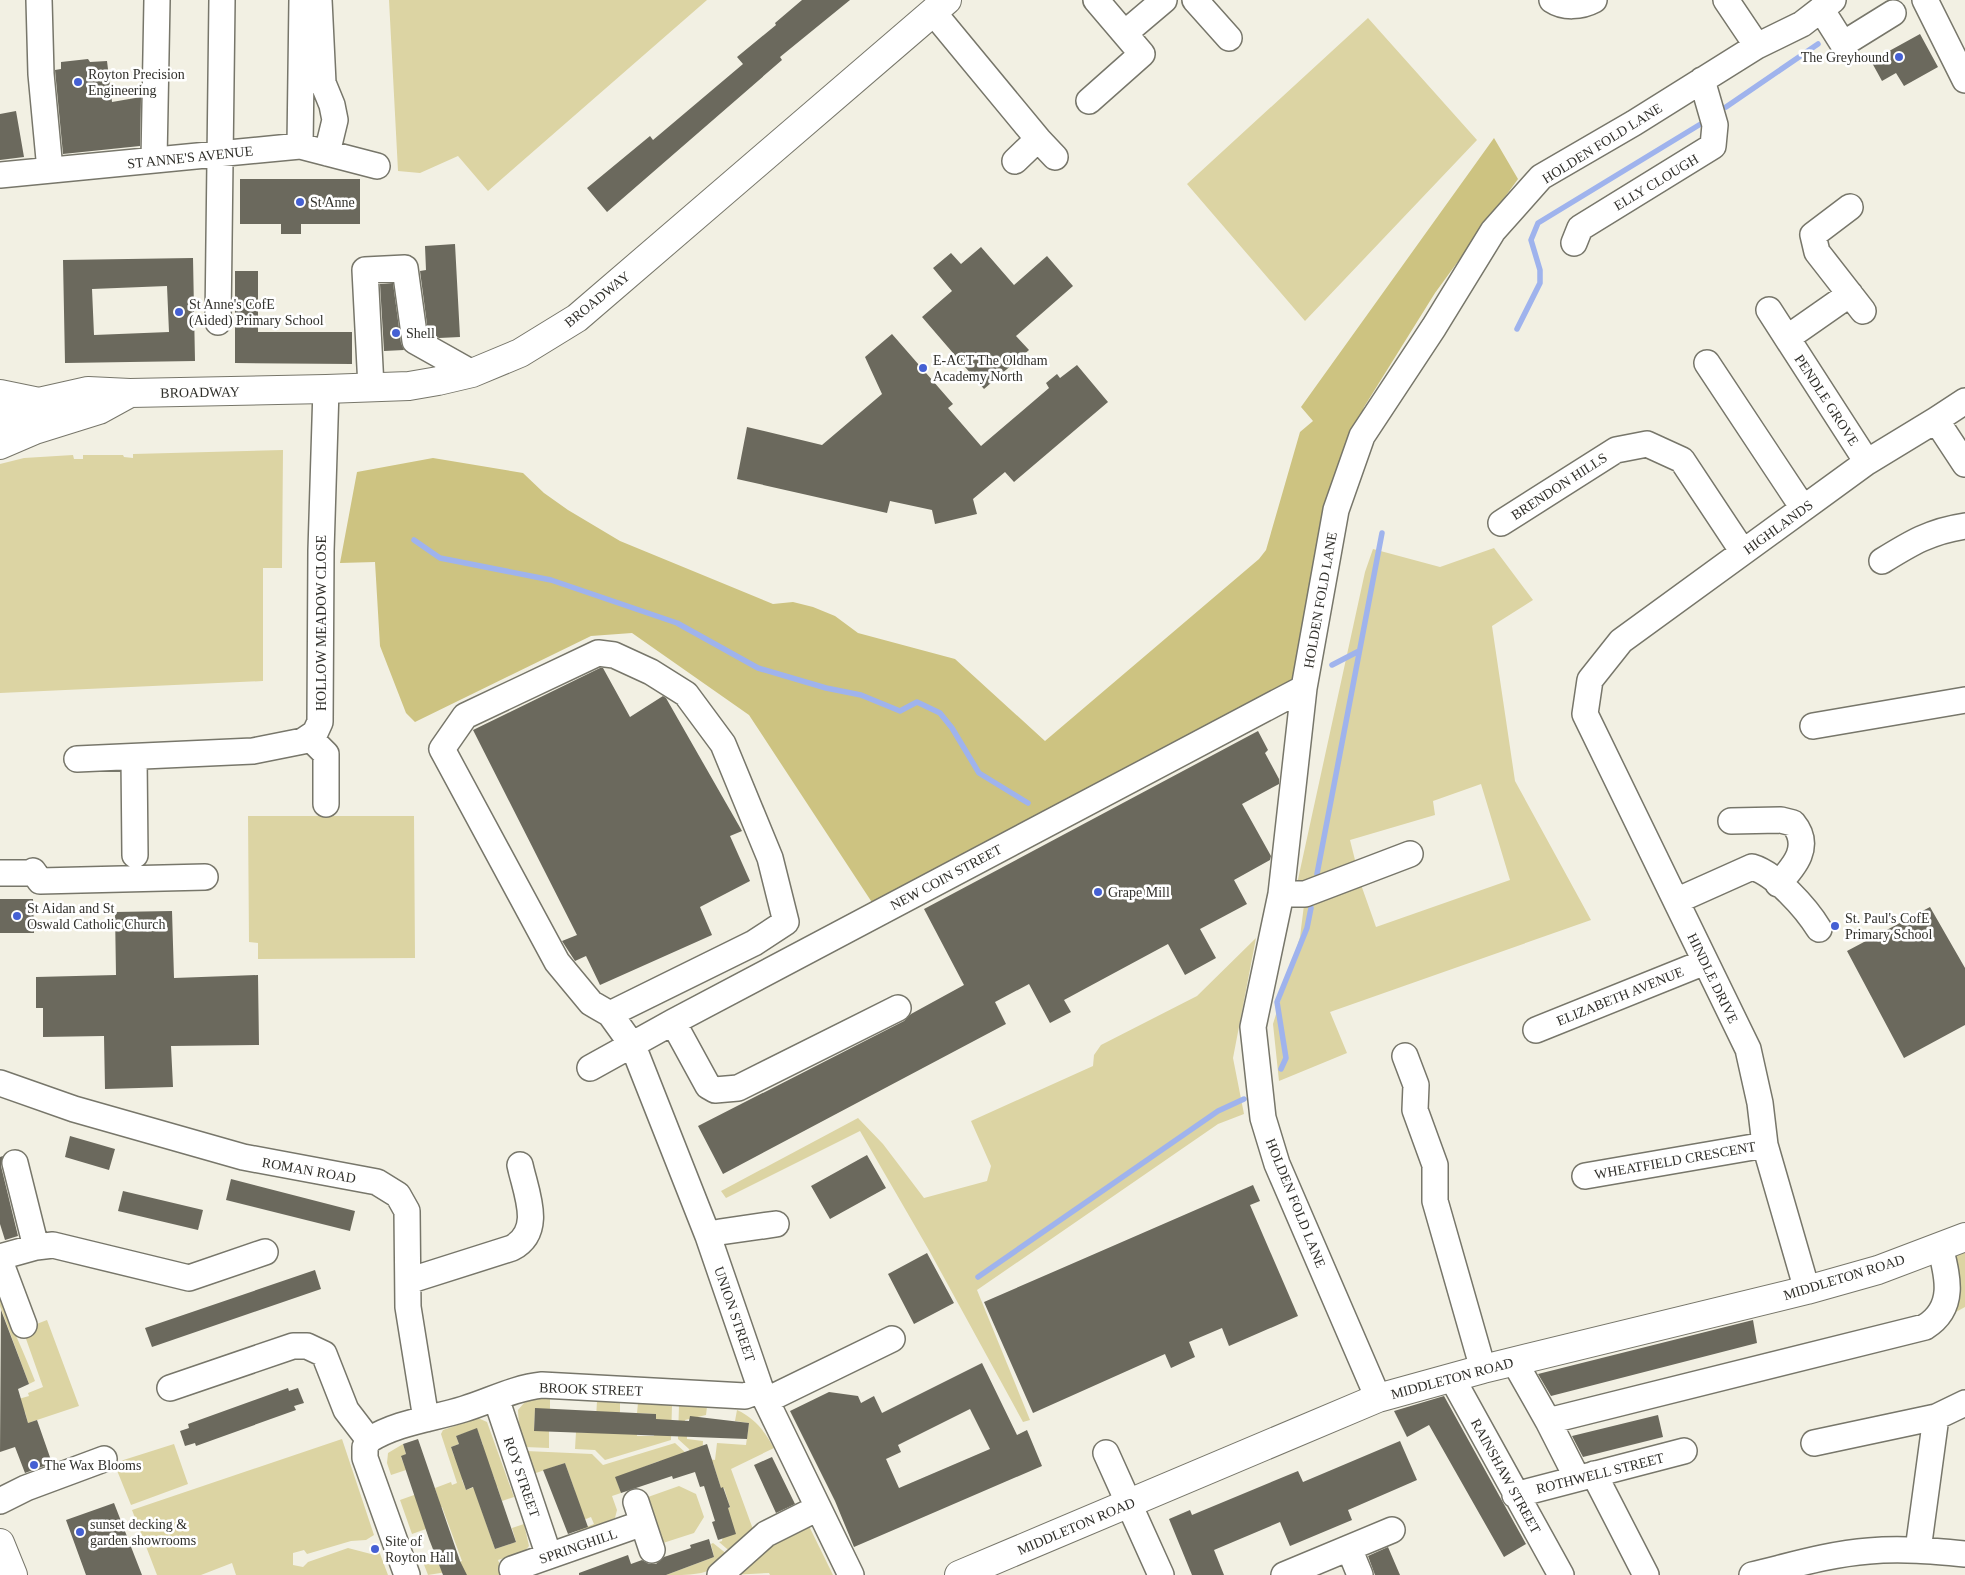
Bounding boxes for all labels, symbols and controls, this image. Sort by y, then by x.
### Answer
place label: The Greyhound [1801,50,1889,65]
marker: The Greyhound [1893,51,1905,63]
place label: Royton Precision Engineering [88,67,185,98]
marker: Royton Precision Engineering [72,76,84,88]
street label: HOLDEN FOLD LANE [1540,100,1665,186]
street label: ST ANNE'S AVENUE [126,143,254,172]
street label: ELLY CLOUGH [1611,151,1701,213]
place label: St Anne [310,195,355,210]
marker: St Anne [294,196,306,208]
street label: BROADWAY [562,269,633,330]
place label: St Anne's CofE (Aided) Primary School [189,297,324,329]
marker: St Anne's CofE (Aided) Primary School [173,306,185,318]
place label: Shell [406,326,435,341]
marker: Shell [390,327,402,339]
street label: PENDLE GROVE [1792,352,1862,449]
place label: E-ACT The Oldham Academy North [933,353,1048,384]
marker: E-ACT The Oldham Academy North [917,362,929,374]
street label: BROADWAY [160,384,240,401]
street label: BRENDON HILLS [1509,450,1610,523]
street label: HIGHLANDS [1741,497,1816,557]
street label: HOLDEN FOLD LANE [1301,531,1340,670]
street label: HOLLOW MEADOW CLOSE [314,535,329,711]
street label: NEW COIN STREET [888,841,1005,913]
place label: Grape Mill [1108,885,1170,900]
marker: Grape Mill [1092,886,1104,898]
place label: St Aidan and St Oswald Catholic Church [27,901,165,932]
marker: St Aidan and St Oswald Catholic Church [11,910,23,922]
place label: St. Paul's CofE Primary School [1845,911,1933,942]
marker: St. Paul's CofE Primary School [1829,920,1841,932]
street label: HINDLE DRIVE [1684,931,1741,1026]
street label: ELIZABETH AVENUE [1555,964,1686,1029]
street label: HOLDEN FOLD LANE [1263,1136,1328,1270]
street label: WHEATFIELD CRESCENT [1593,1139,1757,1182]
street label: ROMAN ROAD [261,1155,357,1186]
street label: MIDDLETON ROAD [1782,1252,1907,1303]
street label: UNION STREET [711,1264,758,1364]
street label: MIDDLETON ROAD [1389,1355,1515,1402]
street label: BROOK STREET [539,1380,644,1399]
street label: RAINSHAW STREET [1468,1416,1544,1537]
street label: ROY STREET [501,1435,542,1520]
street label: ROTHWELL STREET [1535,1450,1666,1497]
place label: The Wax Blooms [44,1458,141,1473]
marker: The Wax Blooms [28,1459,40,1471]
street label: MIDDLETON ROAD [1015,1495,1137,1558]
place label: sunset decking & garden showrooms [90,1517,196,1548]
marker: sunset decking & garden showrooms [74,1526,86,1538]
street label: SPRINGHILL [537,1526,619,1567]
place label: Site of Royton Hall [385,1534,454,1565]
marker: Site of Royton Hall [369,1543,381,1555]

